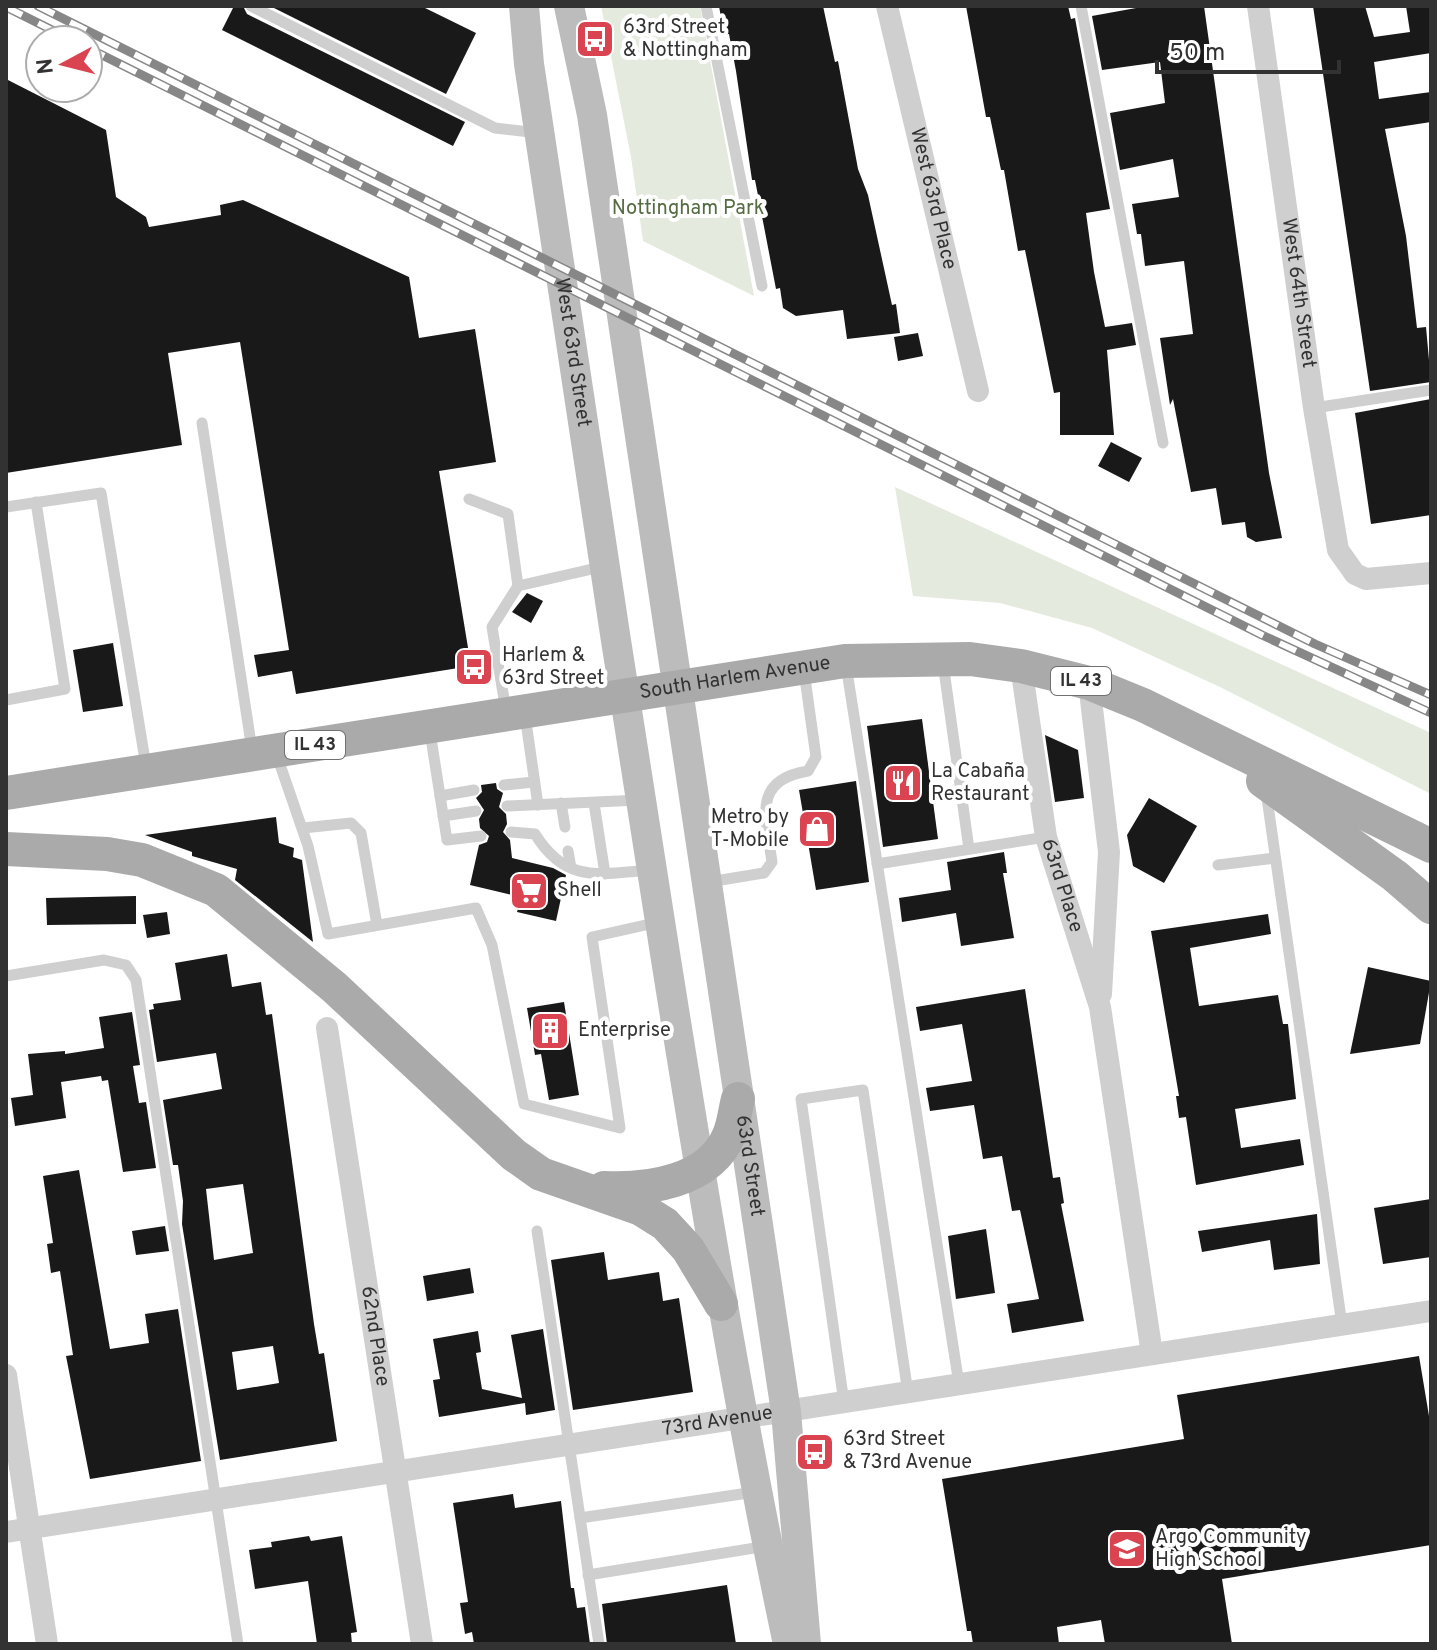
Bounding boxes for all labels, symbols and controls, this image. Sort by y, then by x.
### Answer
place label: 63rd Street & Nottingham [623,15,748,64]
bus stop icon: 63rd Street & Nottingham [574,18,616,60]
north arrow [24,24,104,104]
scale bar [1157,24,1339,74]
text: 50 m [1169,39,1225,69]
text: N [32,57,61,76]
street label: West 63rd Place [903,125,962,272]
park label: Nottingham Park [612,196,764,222]
street label: West 64th Street [1275,217,1321,370]
street label: West 63rd Street [548,276,596,429]
place label: Harlem & 63rd Street [502,643,604,692]
bus stop icon: Harlem & 63rd Street [453,646,495,688]
street label: South Harlem Avenue [638,650,832,706]
road number: IL 43 [1051,667,1111,695]
road number: IL 43 [285,731,345,759]
place label: La Cabaña Restaurant [931,759,1030,808]
restaurant icon: La Cabaña Restaurant [882,762,924,804]
place label: Metro by T-Mobile [711,805,789,854]
shop icon: Metro by T-Mobile [796,808,838,850]
street label: 63rd Place [1034,836,1089,936]
supermarket icon: Shell [508,870,550,912]
place label: Shell [557,878,602,904]
building icon: Enterprise [529,1010,571,1052]
place label: Enterprise [578,1018,671,1044]
street label: 63rd Street [729,1113,770,1218]
street label: 62nd Place [354,1284,395,1388]
street label: 73rd Avenue [660,1400,775,1443]
place label: 63rd Street & 73rd Avenue [843,1427,972,1476]
bus stop icon: 63rd Street & 73rd Avenue [794,1431,836,1473]
place label: Argo Community High School [1155,1525,1307,1574]
school or university icon: Argo Community High School [1106,1528,1148,1570]

